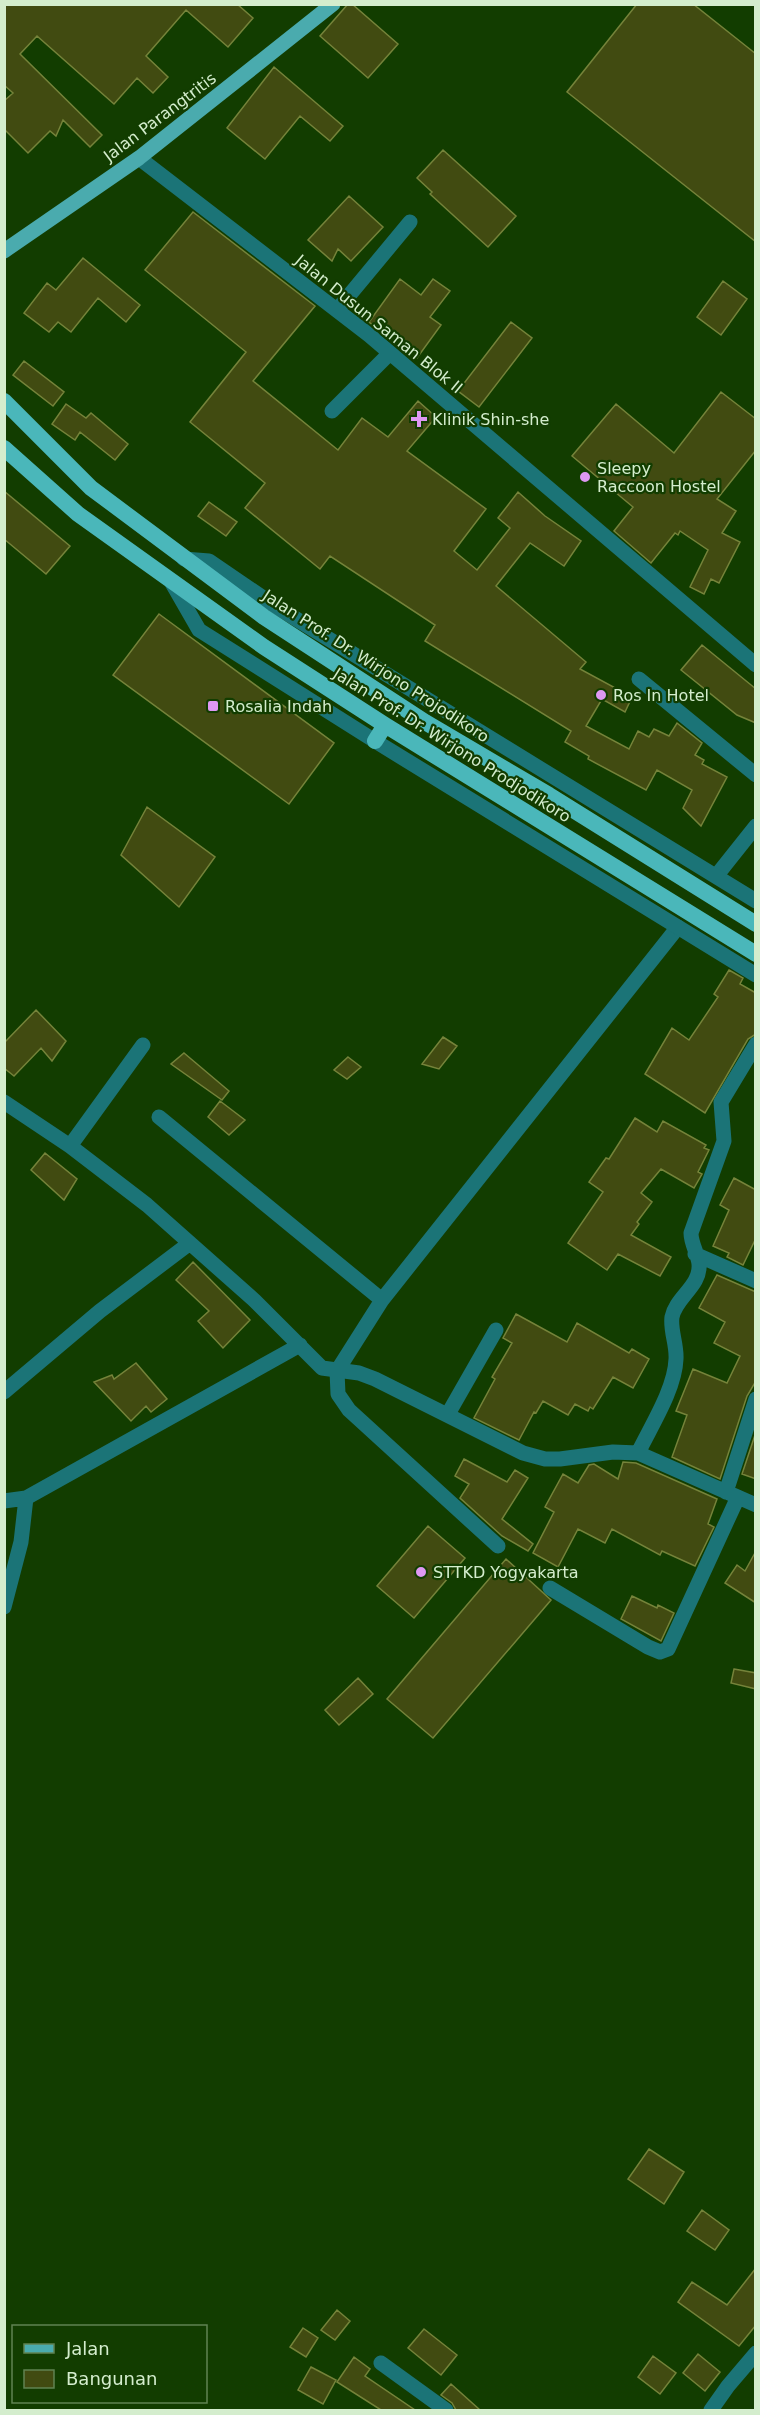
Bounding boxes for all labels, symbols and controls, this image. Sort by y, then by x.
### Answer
street label: Jalan Parangtritis [99,69,220,166]
street label: Jalan Dusun Saman Blok II [291,250,466,397]
marker: Klinik Shin-she [410,410,428,428]
place label: Klinik Shin-she [432,410,549,429]
place label: Sleepy Raccoon Hostel [597,459,721,496]
marker: Sleepy Raccoon Hostel [578,470,592,484]
street label: Jalan Prof. Dr. Wirjono Projodikoro [258,585,493,746]
street label: Jalan Prof. Dr. Wirjono Prodjodikoro [329,663,574,826]
place label: Ros In Hotel [613,686,709,705]
marker: Ros In Hotel [594,688,608,702]
place label: Rosalia Indah [225,697,332,716]
marker: Rosalia Indah [206,699,220,713]
place label: STTKD Yogyakarta [433,1563,579,1582]
marker: STTKD Yogyakarta [414,1565,428,1579]
legend [12,2325,207,2403]
text: Jalan [65,2338,110,2359]
text: Bangunan [66,2368,157,2389]

